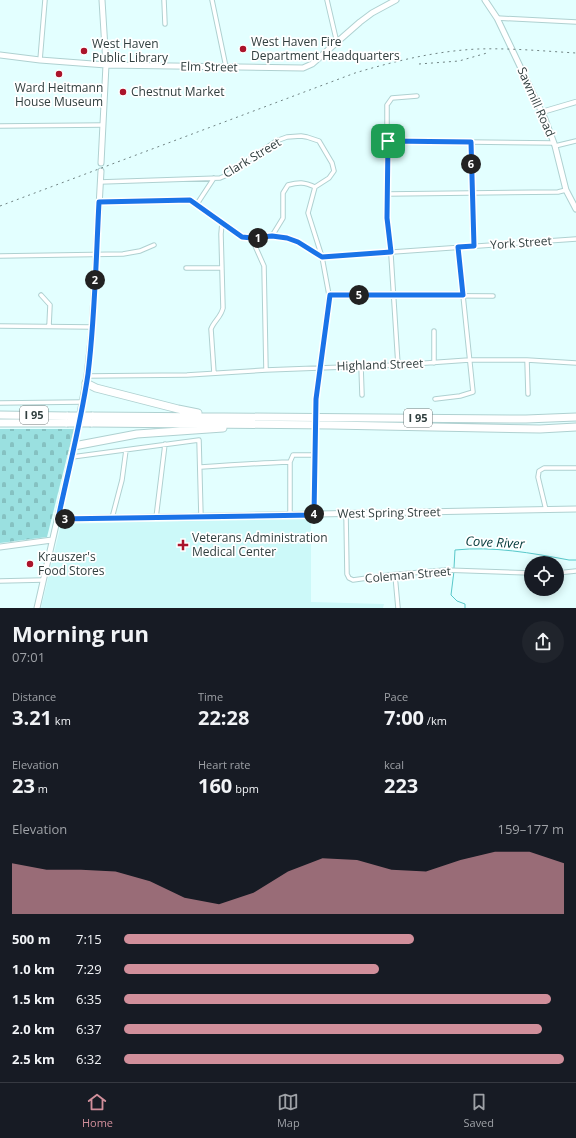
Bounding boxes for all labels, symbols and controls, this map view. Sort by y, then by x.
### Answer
place label: West Haven Fire Department Headquarters [251,33,400,64]
place label: West Haven Public Library [92,35,169,66]
marker: West Haven Fire Department Headquarters [238,44,248,54]
marker: West Haven Public Library [79,46,89,56]
street label: Elm Street [180,58,238,76]
street label: Sawmill Road [514,64,559,139]
marker: Ward Heitmann House Museum [54,69,64,79]
place label: Ward Heitmann House Museum [15,79,103,110]
place label: Chestnut Market [131,83,224,100]
marker: Chestnut Market [118,87,128,97]
pin [371,124,405,158]
icon: arrive [377,130,399,152]
street label: Clark Street [219,134,284,182]
pin: 6 [461,154,481,174]
text: 6 [468,156,474,171]
pin: 1 [248,228,268,248]
text: 1 [255,230,261,245]
street label: York Street [490,232,552,253]
pin: 2 [85,270,105,290]
text: 2 [92,272,98,287]
pin: 5 [349,285,369,305]
text: 5 [356,287,362,302]
street label: Highland Street [336,354,424,375]
road number: I 95 [20,406,48,424]
road number: I 95 [404,409,432,427]
street label: West Spring Street [337,503,441,522]
pin: 4 [304,504,324,524]
text: 4 [311,506,317,521]
pin: 3 [55,509,75,529]
text: 3 [62,511,68,526]
place label: Veterans Administration Medical Center [192,529,328,560]
water label: Cove River [465,531,526,553]
marker: Veterans Administration Medical Center [177,539,189,551]
place label: Krauszer's Food Stores [38,548,105,579]
map controls [524,556,564,596]
button: locate [524,556,564,596]
marker: Krauszer's Food Stores [25,559,35,569]
street label: Coleman Street [364,562,452,587]
text: Morning run [12,618,149,648]
button: share [522,621,564,663]
text: 07:01 [12,648,45,666]
text: Distance [12,689,56,704]
text: Time [198,689,223,704]
text: Pace [384,689,408,704]
text: 3.21 [12,704,52,731]
text: 22:28 [198,704,249,731]
text: 7:00 [384,704,424,731]
text: km [52,713,71,728]
text: /km [424,713,447,728]
text: Elevation [12,757,59,772]
text: Heart rate [198,757,250,772]
text: kcal [384,757,404,772]
text: 23 [12,772,35,799]
text: 160 [198,772,232,799]
text: 223 [384,772,418,799]
text: m [35,781,48,796]
text: bpm [232,781,259,796]
text: Elevation [12,820,67,838]
text: 159–177 m [497,820,564,838]
text: 500 m [12,930,50,948]
text: 7:15 [76,930,102,948]
text: 1.0 km [12,960,55,978]
text: 7:29 [76,960,102,978]
text: 1.5 km [12,990,55,1008]
text: 6:35 [76,990,102,1008]
text: 2.0 km [12,1020,55,1038]
text: 6:37 [76,1020,102,1038]
text: 2.5 km [12,1050,55,1068]
text: 6:32 [76,1050,102,1068]
tab: Home [82,1091,113,1130]
tab: Map [277,1091,300,1130]
tab: Saved [463,1091,494,1130]

